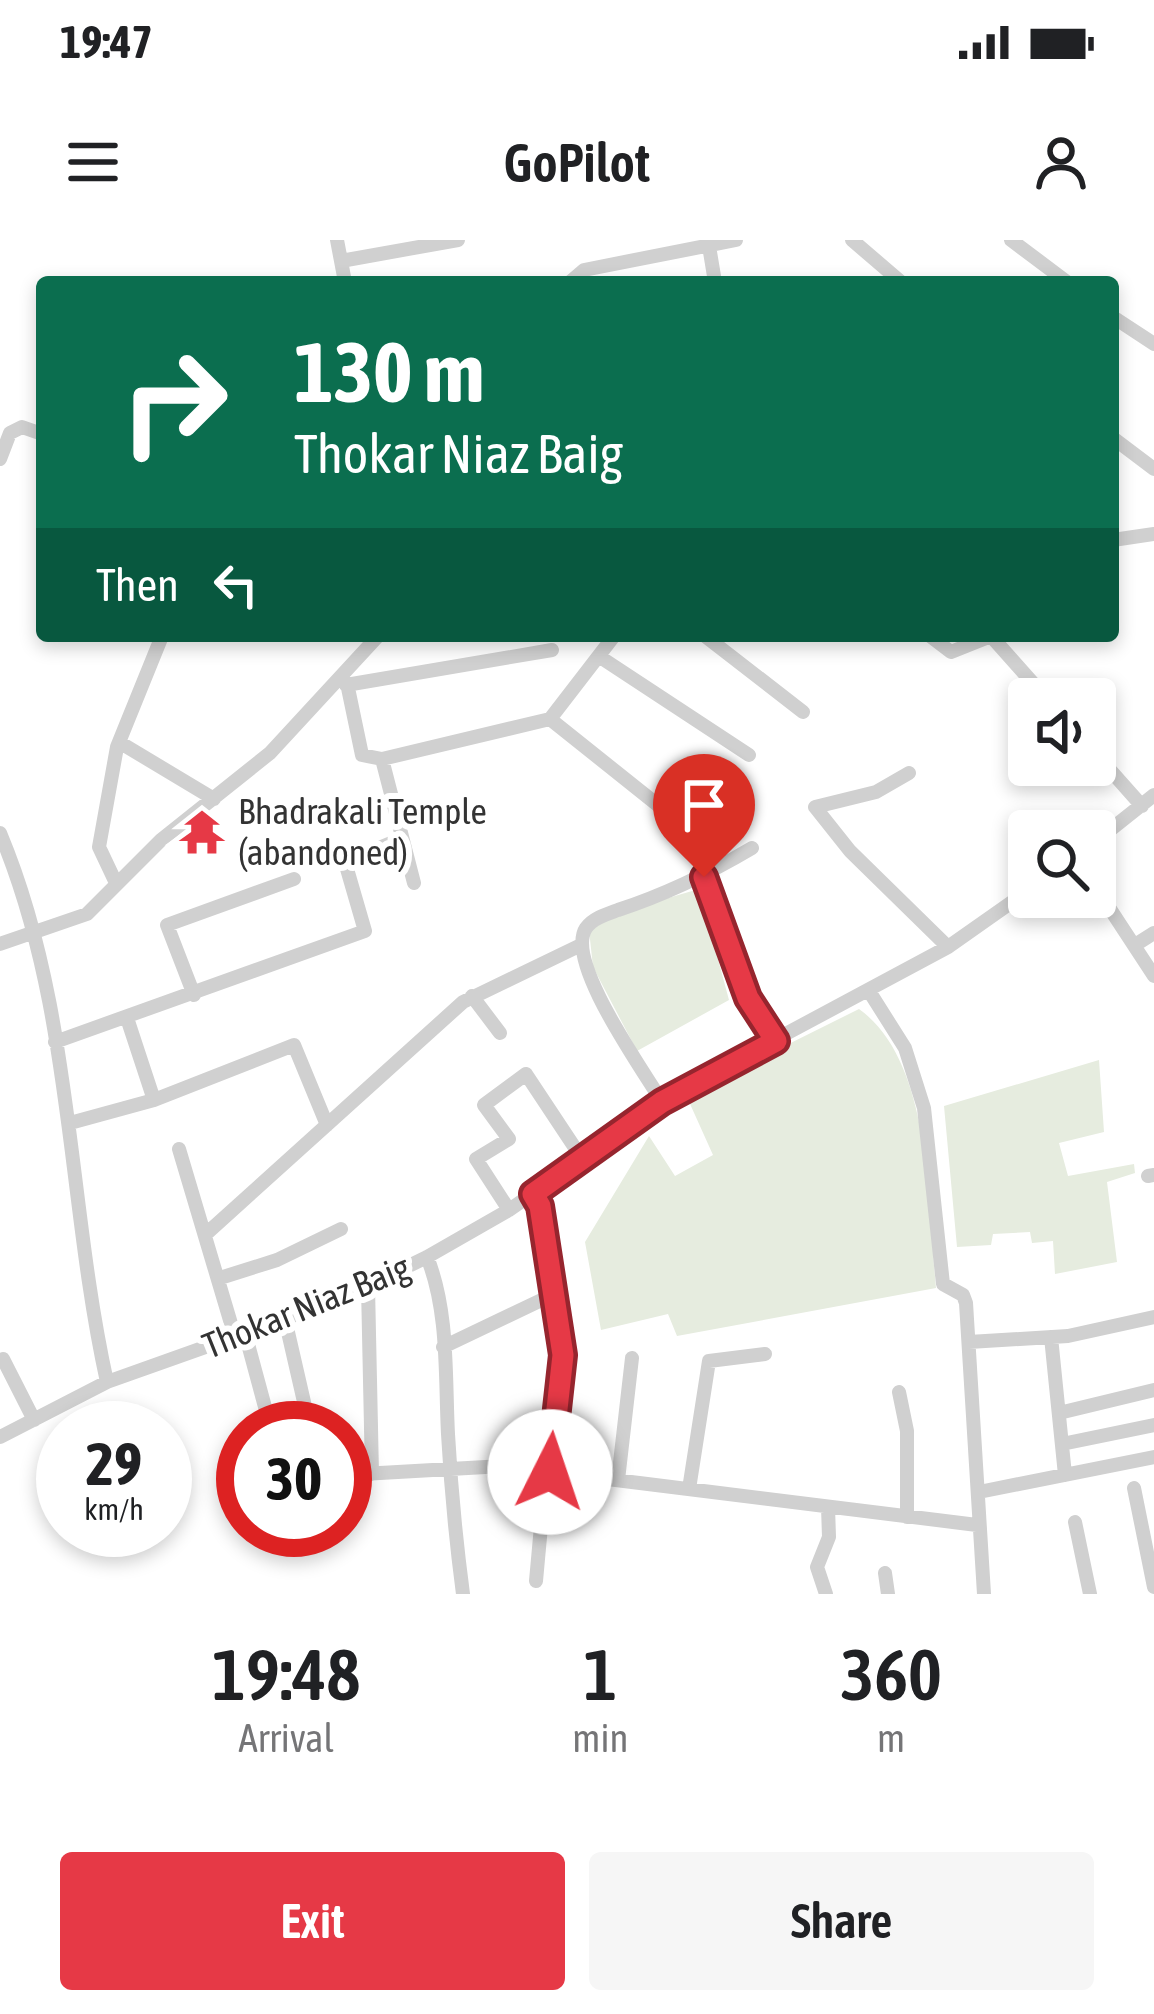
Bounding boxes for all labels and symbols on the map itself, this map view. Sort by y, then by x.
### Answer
pin [653,754,755,877]
place label: Bhadrakali Temple (abandoned) [238,790,487,873]
temple icon: Bhadrakali Temple (abandoned) [177,807,227,857]
street label: Thokar Niaz Baig [196,1245,416,1367]
speed limit sign: 30 [216,1401,372,1557]
position arrow [487,1409,613,1535]

